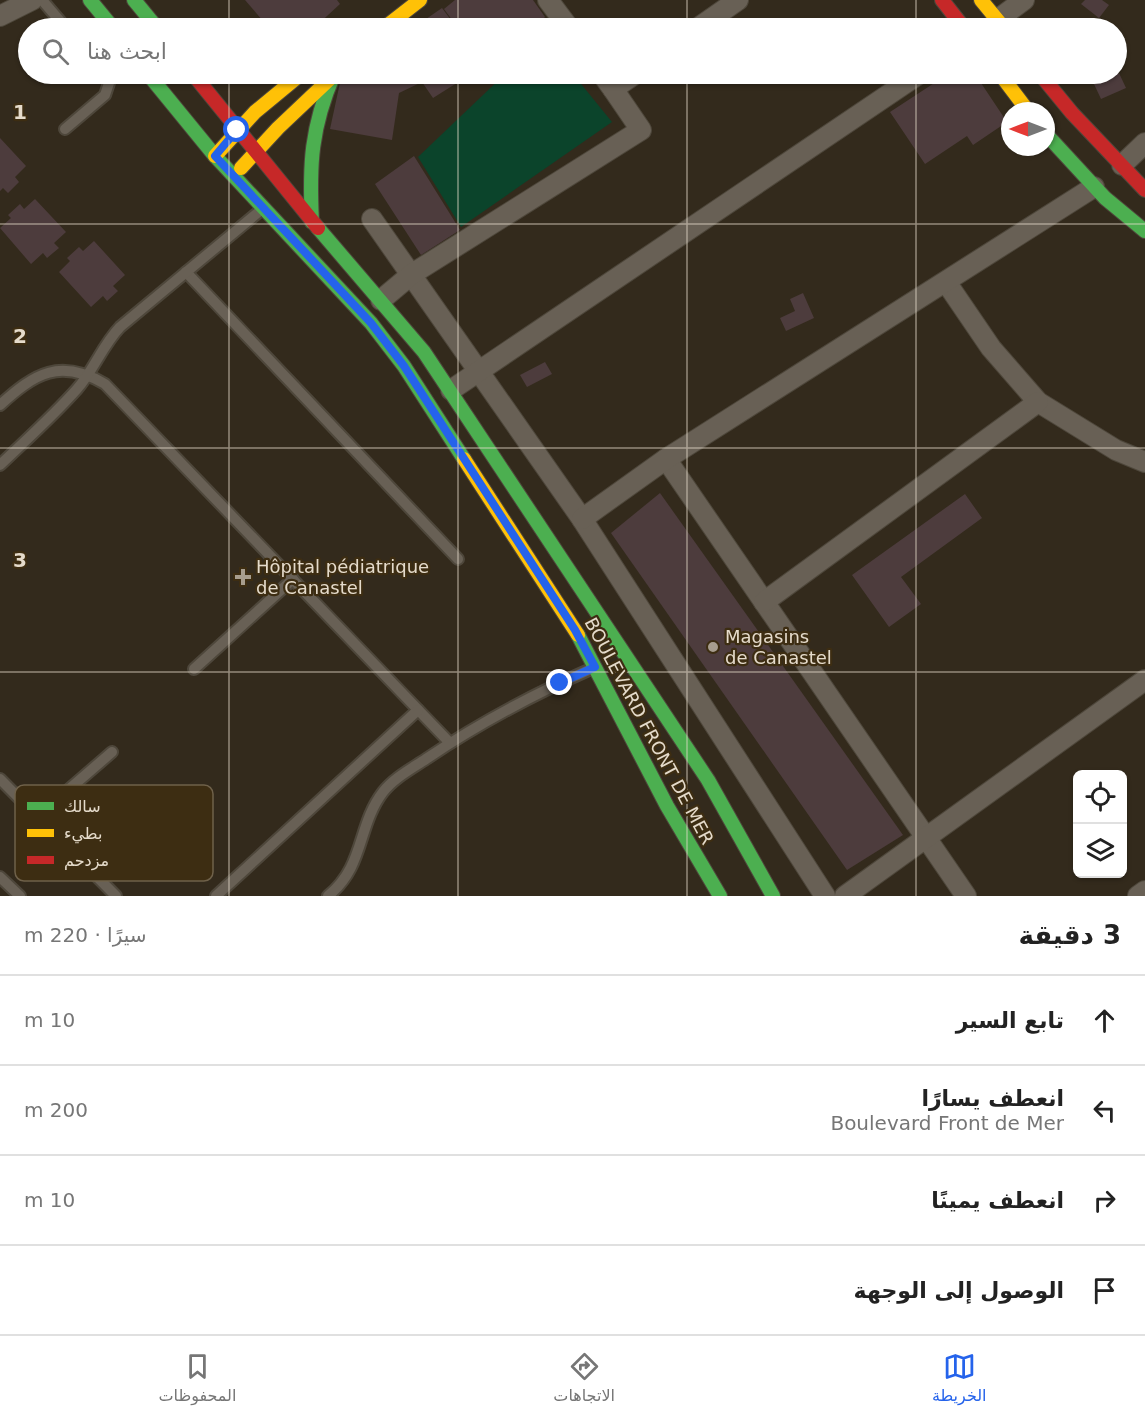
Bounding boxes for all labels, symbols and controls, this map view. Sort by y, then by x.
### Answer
search box [18,18,1127,84]
icon: search [39,35,72,68]
text: ابحث هنا [87,39,167,64]
text: 1 [13,100,27,124]
north arrow [1001,102,1055,156]
route start [223,116,249,142]
text: 2 [13,324,27,348]
text: 3 [13,548,27,572]
place label: Hôpital pédiatrique de Canastel [256,556,429,598]
marker: Hôpital pédiatrique de Canastel [234,568,252,586]
street label: BOULEVARD FRONT DE MER [581,614,718,848]
place label: Magasins de Canastel [725,626,832,668]
marker: Magasins de Canastel [706,640,720,654]
route end [546,669,572,695]
map controls [1073,770,1127,878]
button: locate [1073,770,1127,824]
legend [15,785,213,881]
text: سالك [64,797,101,816]
text: بطيء [64,824,102,844]
button: layers [1073,824,1127,878]
text: مزدحم [64,851,109,871]
text: 3 دقيقة [1018,920,1121,950]
text: سيرًا · 220 m [24,923,147,947]
icon: ahead [1088,1004,1121,1037]
text: 10 m [24,1008,75,1032]
text: تابع السير [956,1008,1064,1033]
text: انعطف يسارًا [921,1086,1064,1111]
icon: left [1088,1094,1121,1127]
text: 200 m [24,1098,88,1122]
text: Boulevard Front de Mer [830,1111,1064,1135]
icon: right [1088,1184,1121,1217]
text: 10 m [24,1188,75,1212]
text: انعطف يمينًا [931,1188,1064,1213]
icon: arrive [1088,1274,1121,1307]
text: الوصول إلى الوجهة [854,1278,1064,1303]
tab: المحفوظات [158,1350,236,1405]
tab: الاتجاهات [553,1350,615,1405]
tab: الخريطة [932,1350,987,1405]

